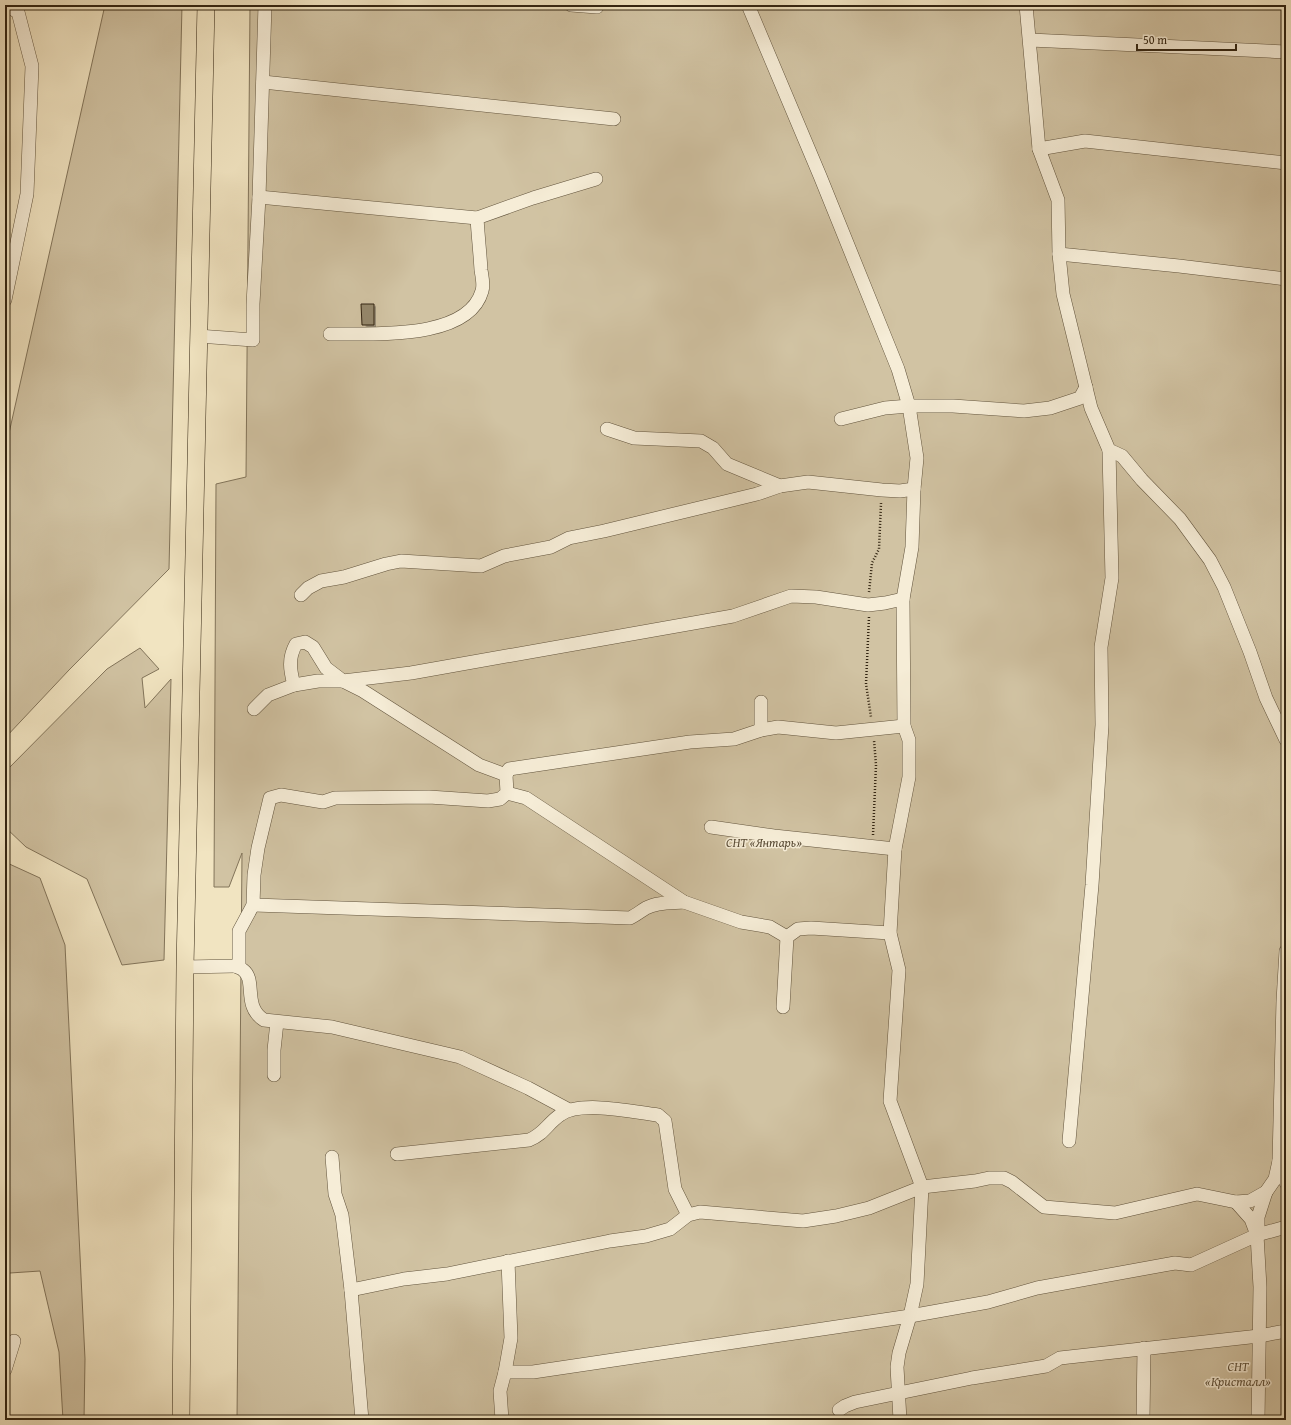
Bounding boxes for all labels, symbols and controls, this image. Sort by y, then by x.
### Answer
scale bar [1137,26,1236,52]
text: 50 m [1143,31,1167,48]
park label: СНТ «Янтарь» [726,833,802,852]
park label: СНТ «Кристалл» [1205,1357,1271,1391]

